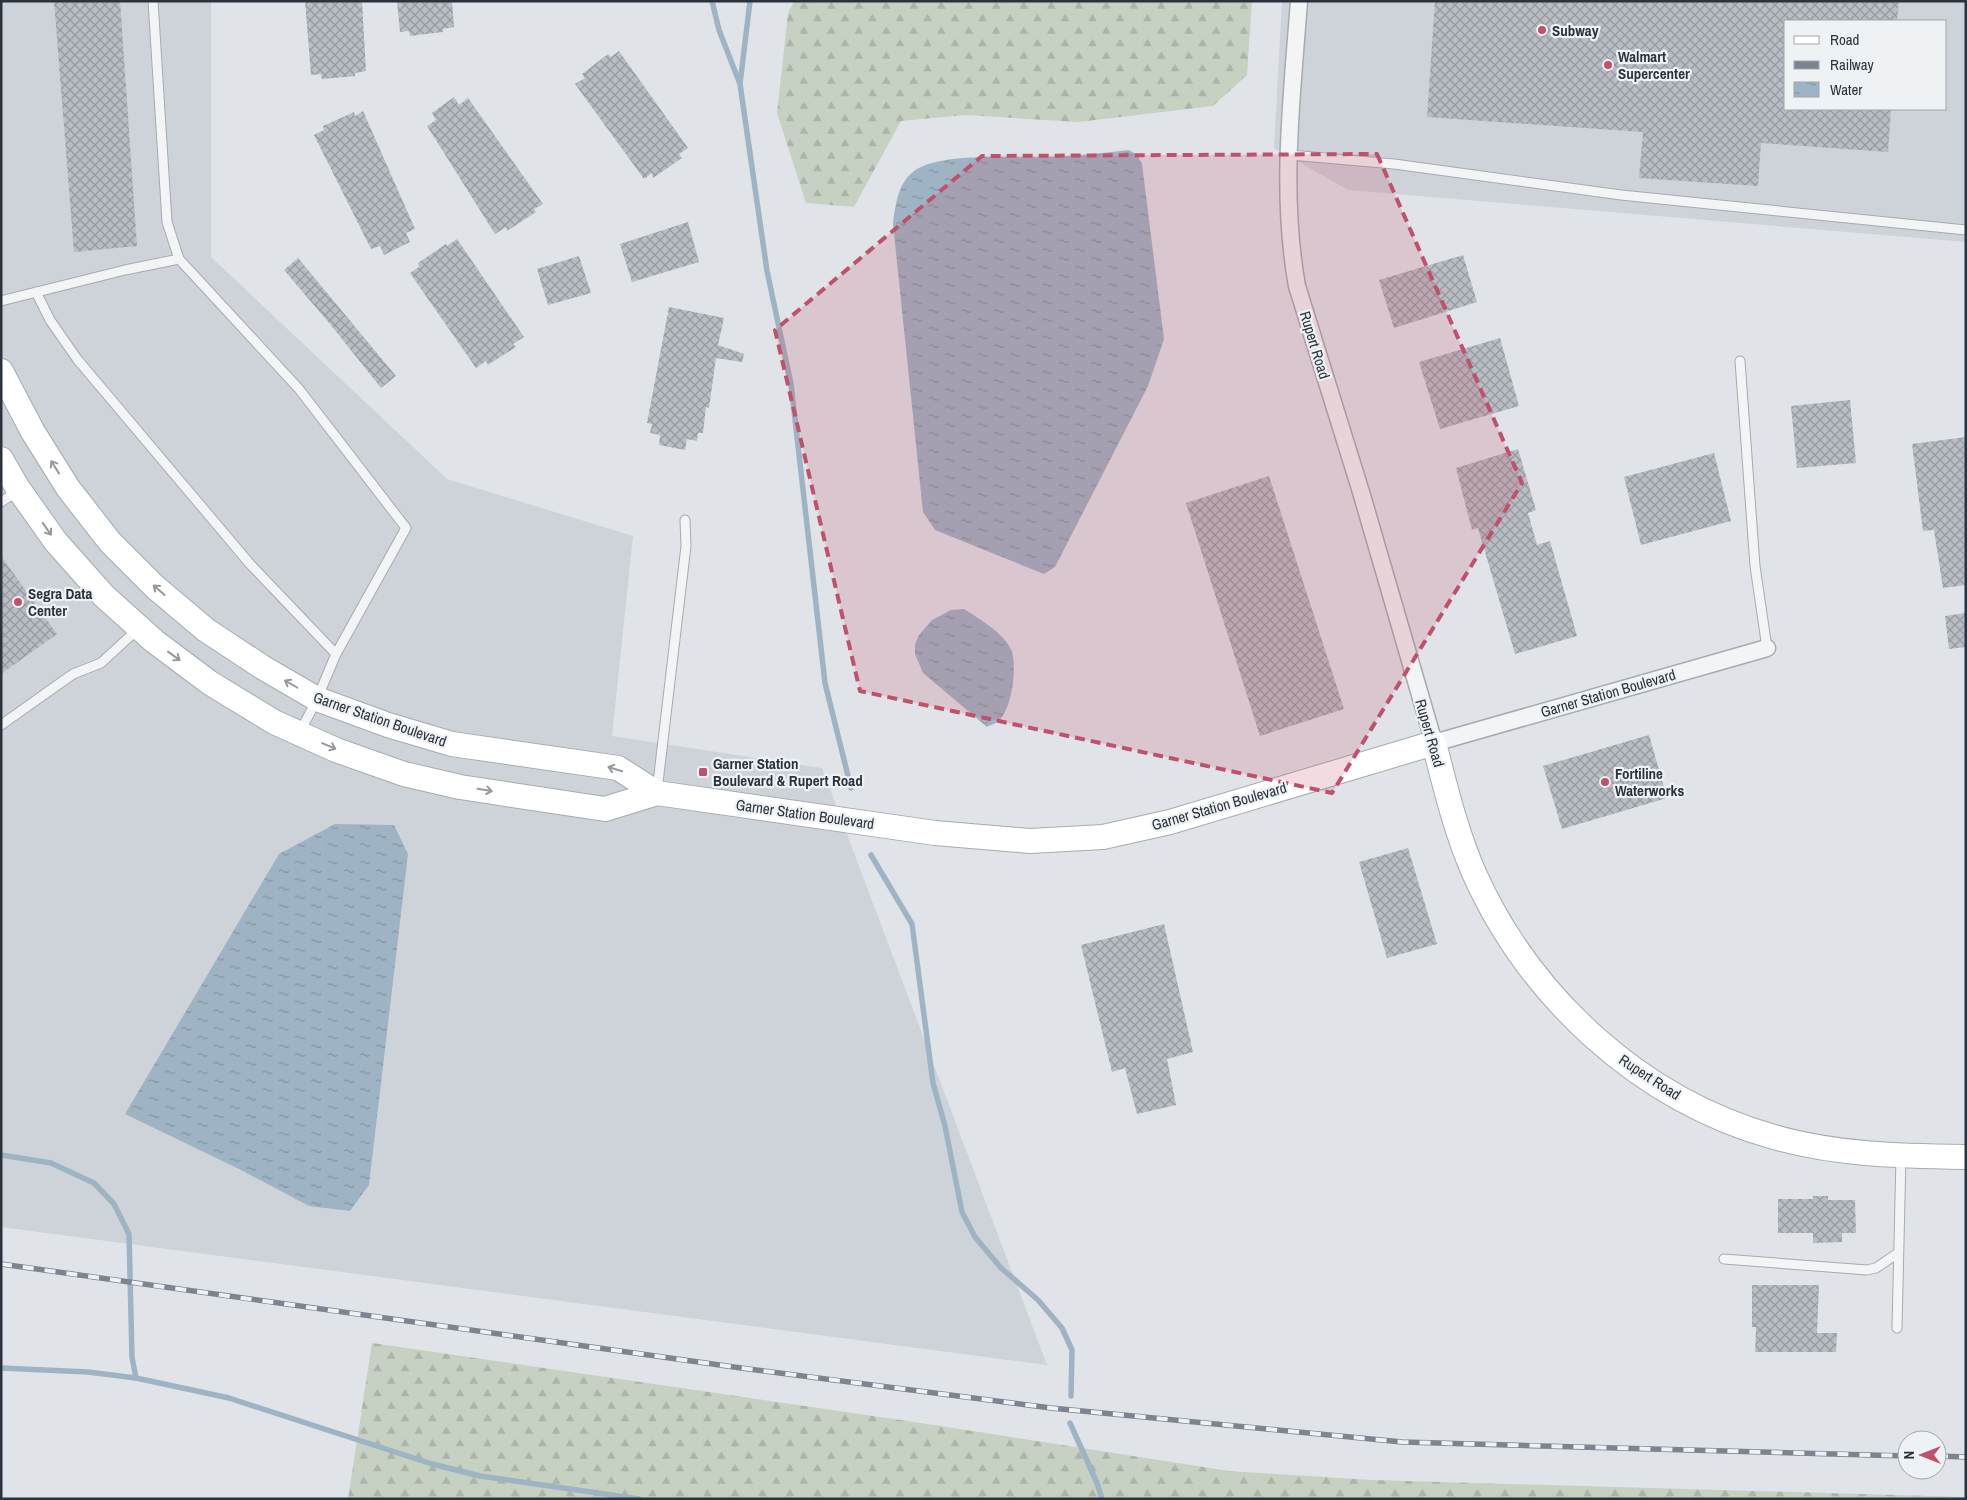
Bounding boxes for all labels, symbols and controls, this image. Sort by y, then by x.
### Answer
place label: Subway [1552,20,1599,41]
legend [1784,20,1947,110]
marker: Subway [1536,24,1548,36]
text: Road [1830,29,1859,50]
place label: Walmart Supercenter [1618,46,1690,84]
text: Railway [1830,54,1875,75]
marker: Walmart Supercenter [1602,59,1614,71]
text: Water [1830,79,1862,100]
street label: Rupert Road [1295,309,1335,381]
one-way arrow [49,460,59,474]
one-way arrow [42,522,52,536]
place label: Segra Data Center [28,583,92,621]
one-way arrow [153,585,166,596]
marker: Segra Data Center [12,596,24,608]
one-way arrow [167,651,181,661]
street label: Garner Station Boulevard [1538,664,1678,722]
one-way arrow [284,679,299,689]
street label: Garner Station Boulevard [311,686,449,752]
street label: Rupert Road [1410,697,1450,769]
one-way arrow [321,742,336,752]
place label: Garner Station Boulevard & Rupert Road [713,753,863,791]
place label: Fortiline Waterworks [1615,763,1684,801]
one-way arrow [607,764,623,774]
marker: Garner Station Boulevard & Rupert Road [697,766,709,778]
marker: Fortiline Waterworks [1599,776,1611,788]
street label: Garner Station Boulevard [1149,777,1289,835]
one-way arrow [476,786,492,796]
street label: Garner Station Boulevard [734,794,876,834]
street label: Rupert Road [1615,1049,1685,1105]
north arrow [1897,1430,1947,1480]
text: N [1900,1451,1918,1459]

